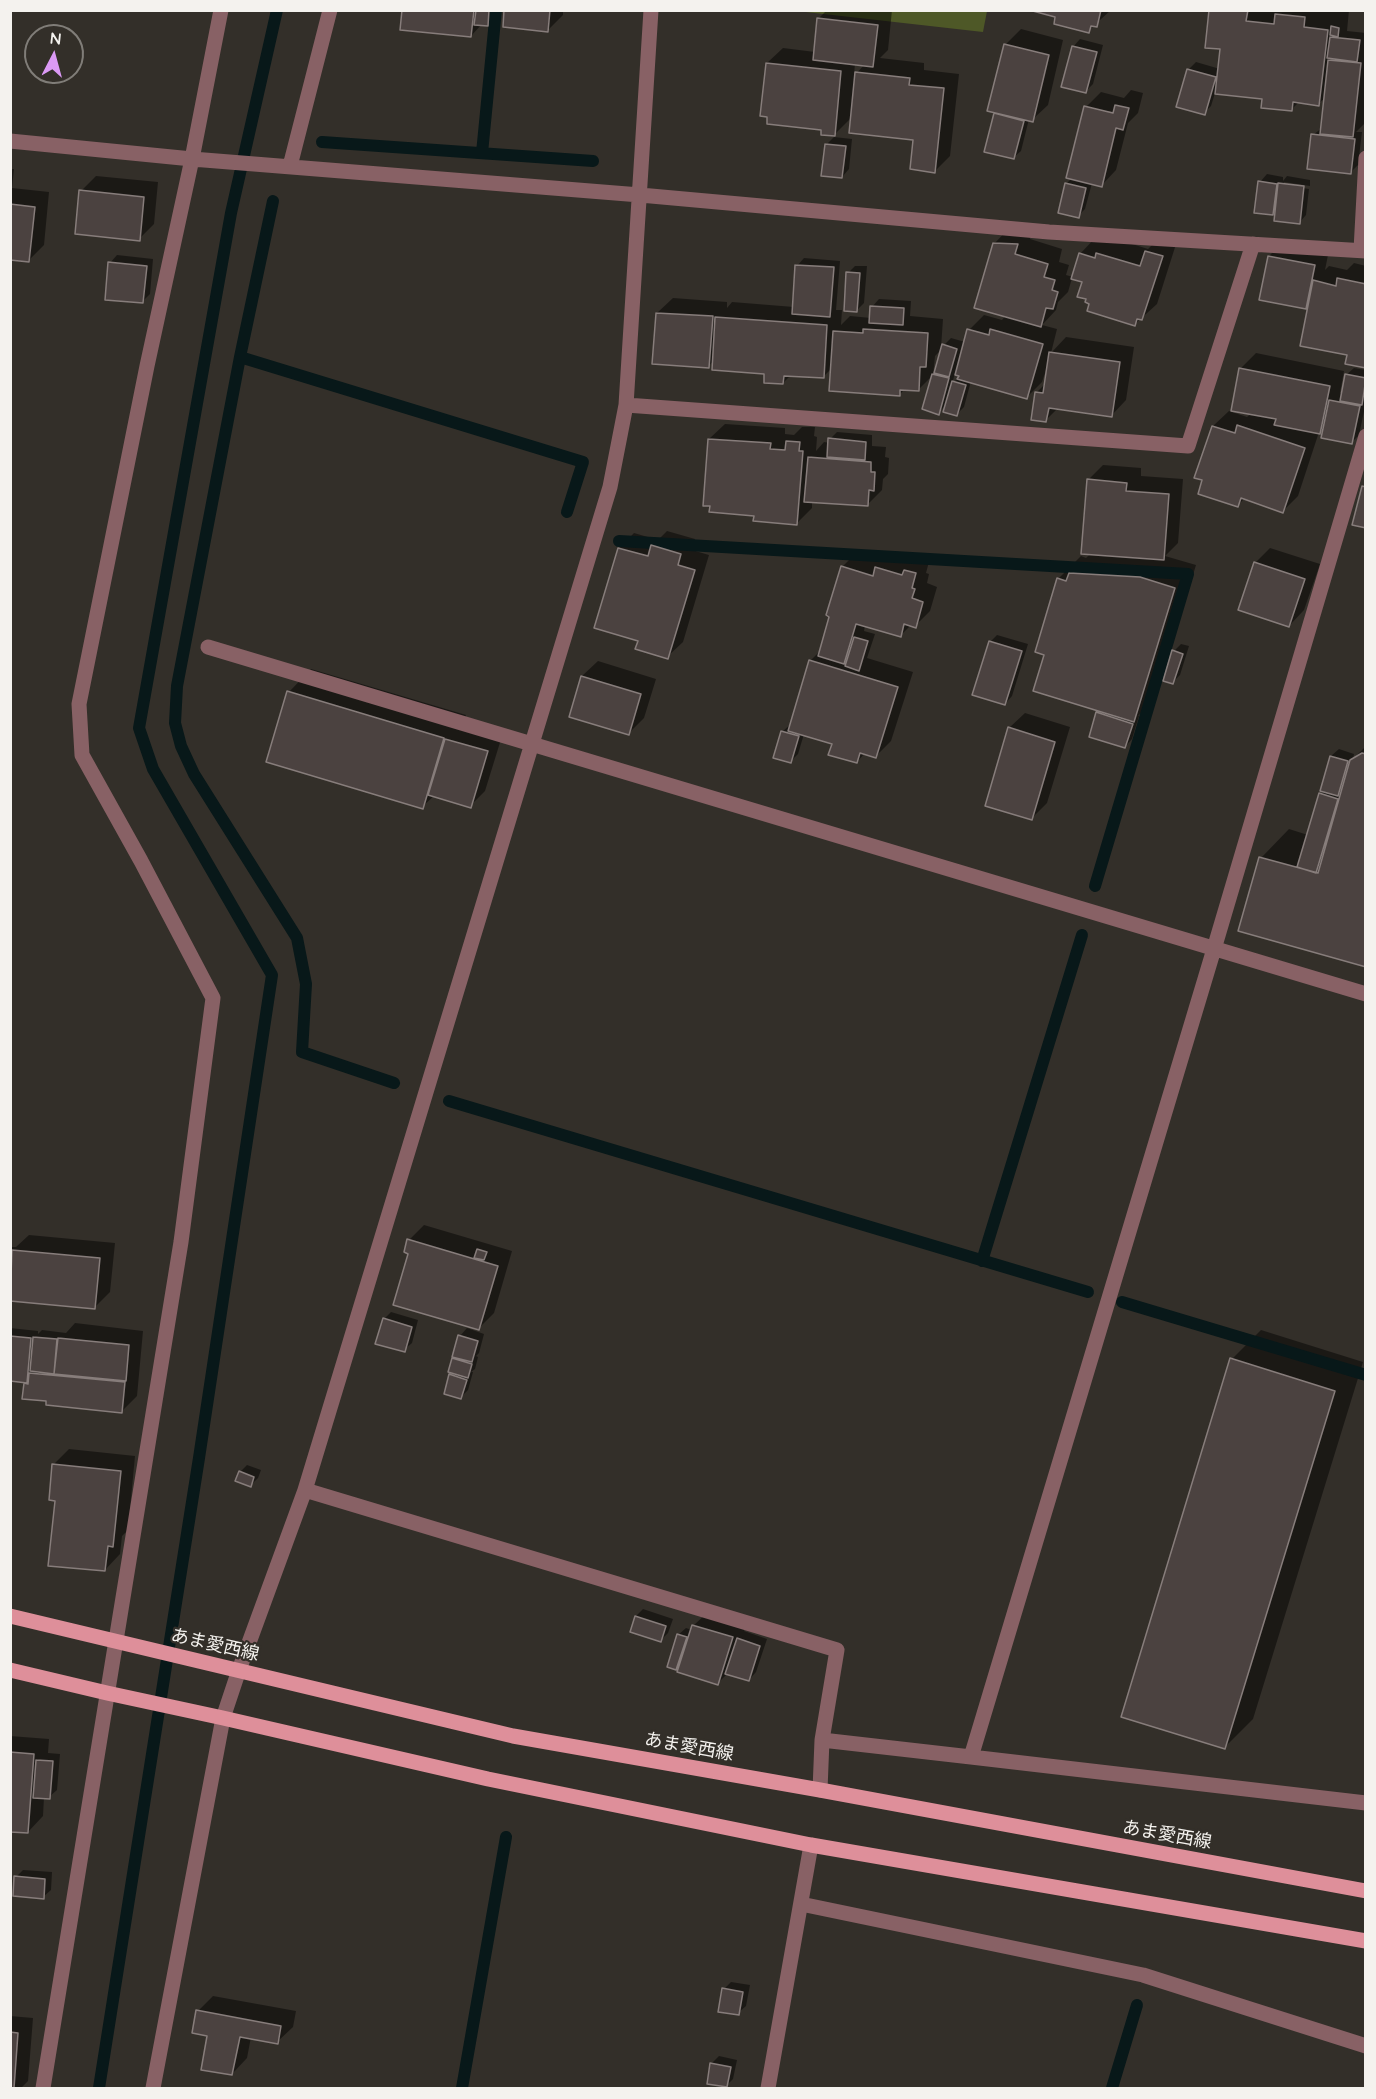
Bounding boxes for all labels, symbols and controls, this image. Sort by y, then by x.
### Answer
north arrow [24,24,84,84]
text: N [49,28,63,49]
street label: あま愛西線 [169,1624,261,1666]
street label: あま愛西線 [643,1729,735,1765]
street label: あま愛西線 [1121,1817,1213,1853]

